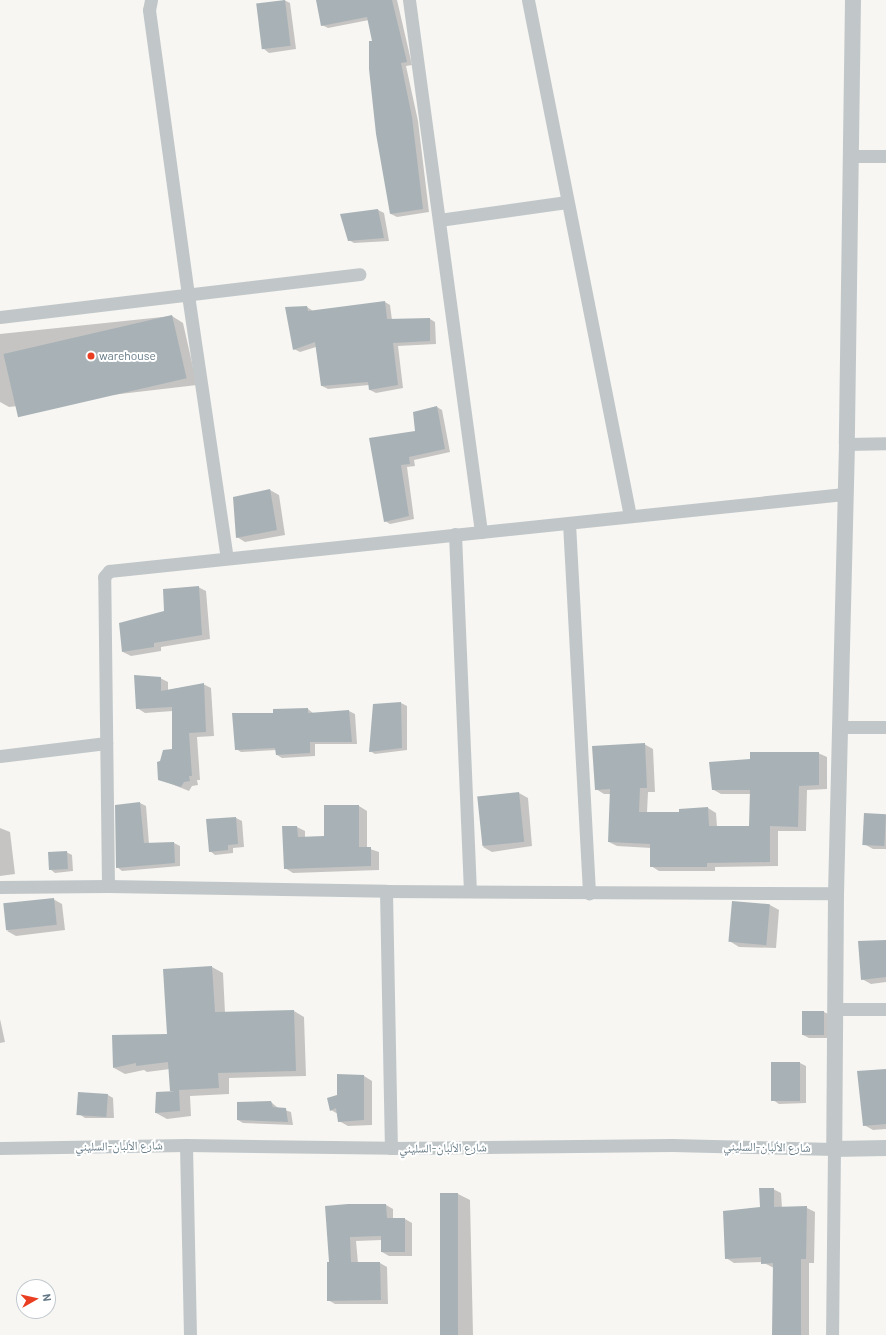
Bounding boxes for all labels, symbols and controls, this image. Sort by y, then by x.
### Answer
place label: warehouse [99,349,156,363]
marker: warehouse [86,351,96,361]
street label: شارع الألبان-السليني [75,1138,163,1154]
street label: شارع الألبان-السليني [723,1139,811,1155]
street label: شارع الألبان-السليني [399,1140,487,1156]
north arrow [16,1279,56,1319]
text: N [40,1293,54,1302]

